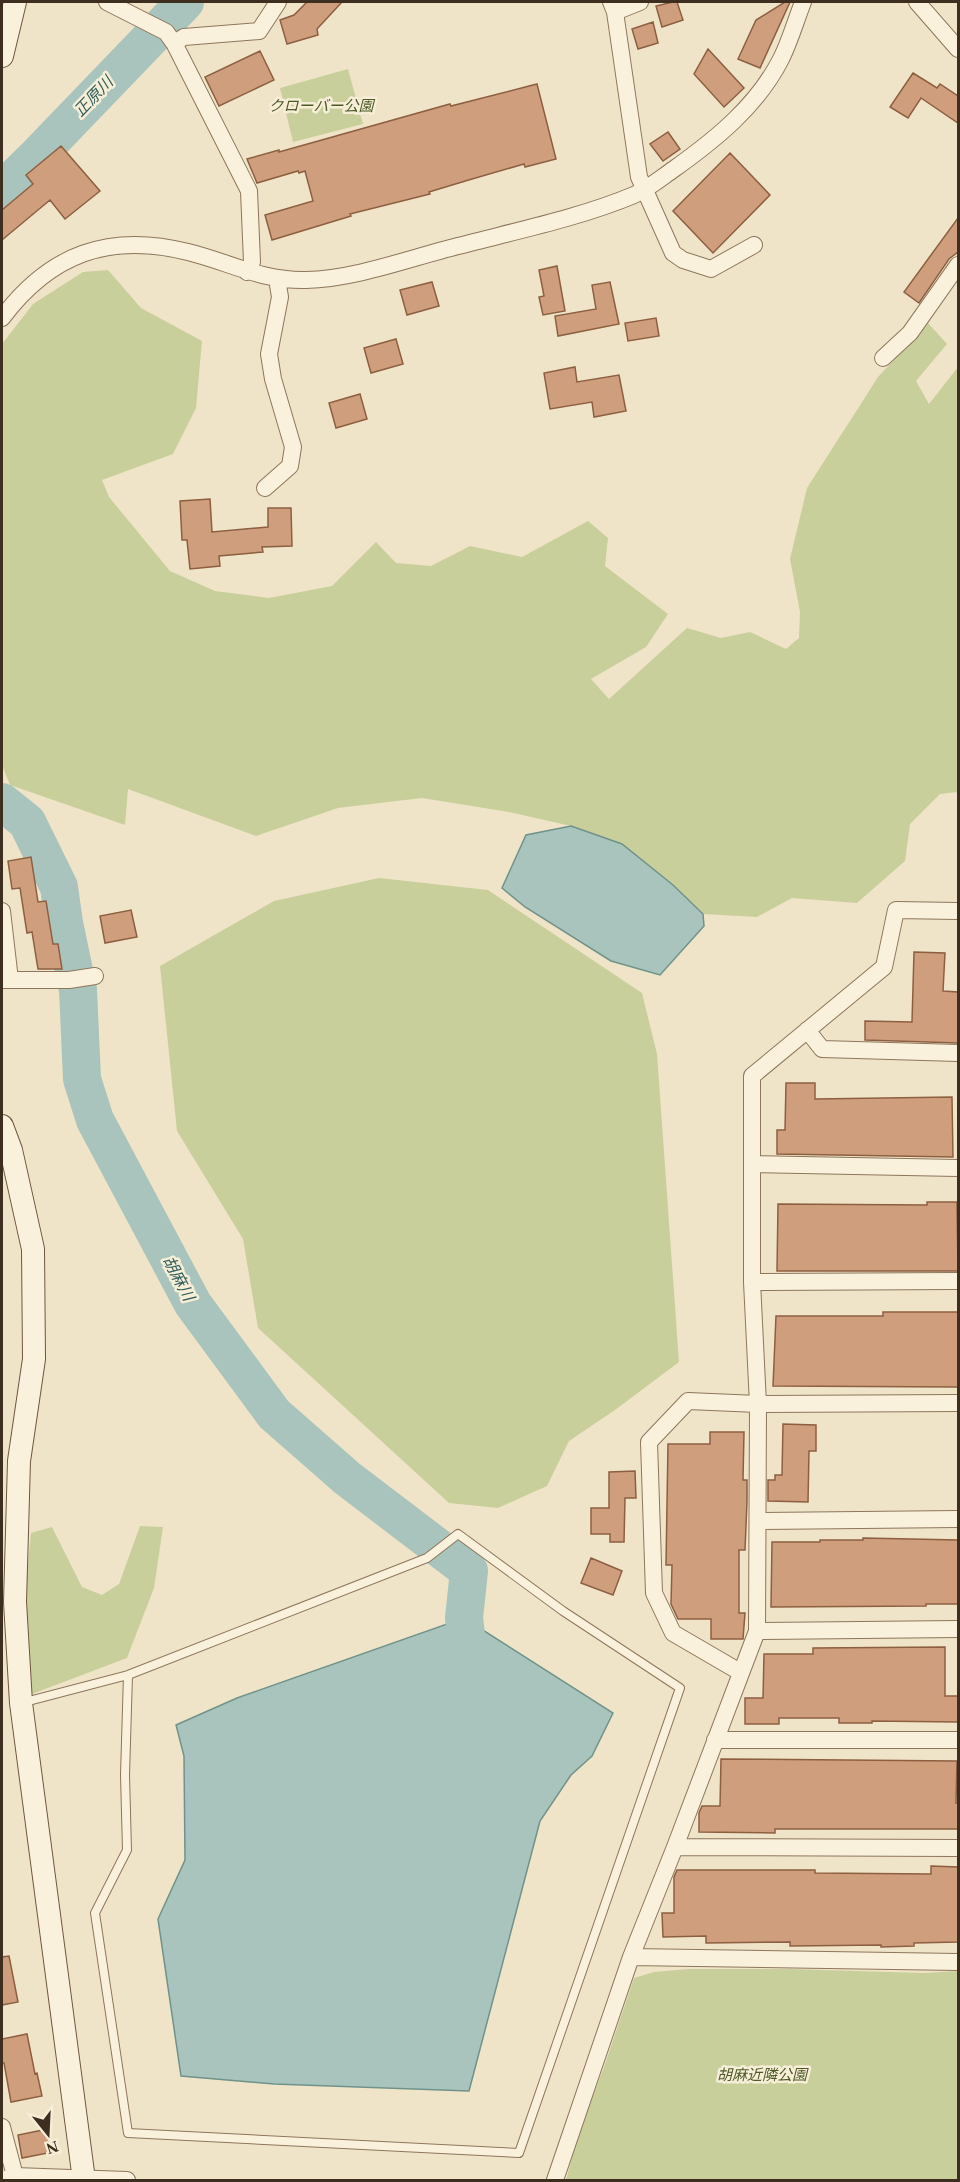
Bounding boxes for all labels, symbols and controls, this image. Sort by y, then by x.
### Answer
water label: 正原川 [71,72,118,120]
park label: クローバー公園 [269,98,375,114]
water label: 胡麻川 [160,1253,198,1305]
park label: 胡麻近隣公園 [717,2067,809,2083]
north arrow [18,2104,78,2164]
text: N [44,2138,61,2158]

